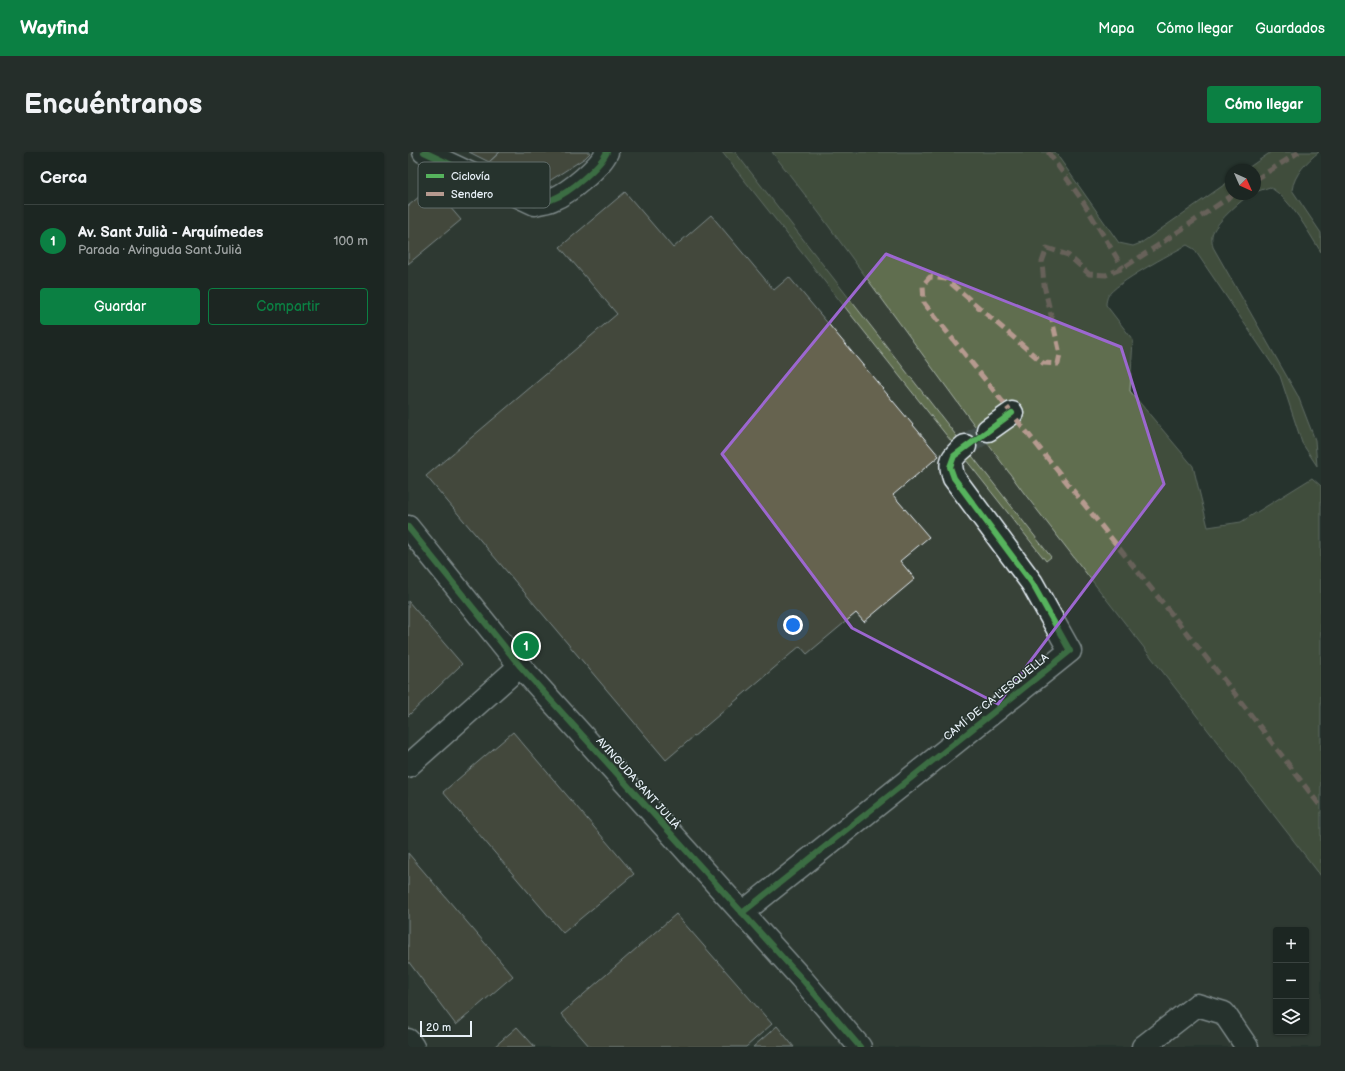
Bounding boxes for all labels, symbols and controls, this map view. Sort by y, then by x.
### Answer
text: Wayfind [20,17,89,40]
text: Mapa [1098,20,1134,37]
text: Cómo llegar [1156,20,1233,37]
text: Guardados [1255,20,1325,37]
button: Cómo llegar [1207,86,1321,123]
text: Encuéntranos [24,88,202,121]
legend [418,162,550,208]
north arrow [1225,164,1261,200]
text: Cerca [40,168,87,188]
text: Ciclovía [451,170,490,183]
text: Sendero [451,188,493,201]
text: Av. Sant Julià - Arquímedes [78,223,263,242]
text: 1 [50,233,56,249]
text: 100 m [333,233,368,249]
text: Parada · Avinguda Sant Julià [78,242,242,258]
button: Guardar [40,288,200,325]
button: Compartir [208,288,368,325]
your location [783,615,803,635]
pin: 1 [513,631,539,661]
street label: CAMÍ DE CA L'ESQUELLA [940,650,1051,743]
street label: AVINGUDA SANT JULIÀ [593,734,684,832]
map controls [1273,927,1309,1035]
button: + [1273,927,1309,963]
button: − [1273,963,1309,999]
button: layers [1273,999,1309,1035]
scale bar [420,1019,472,1038]
text: 20 m [426,1021,451,1034]

